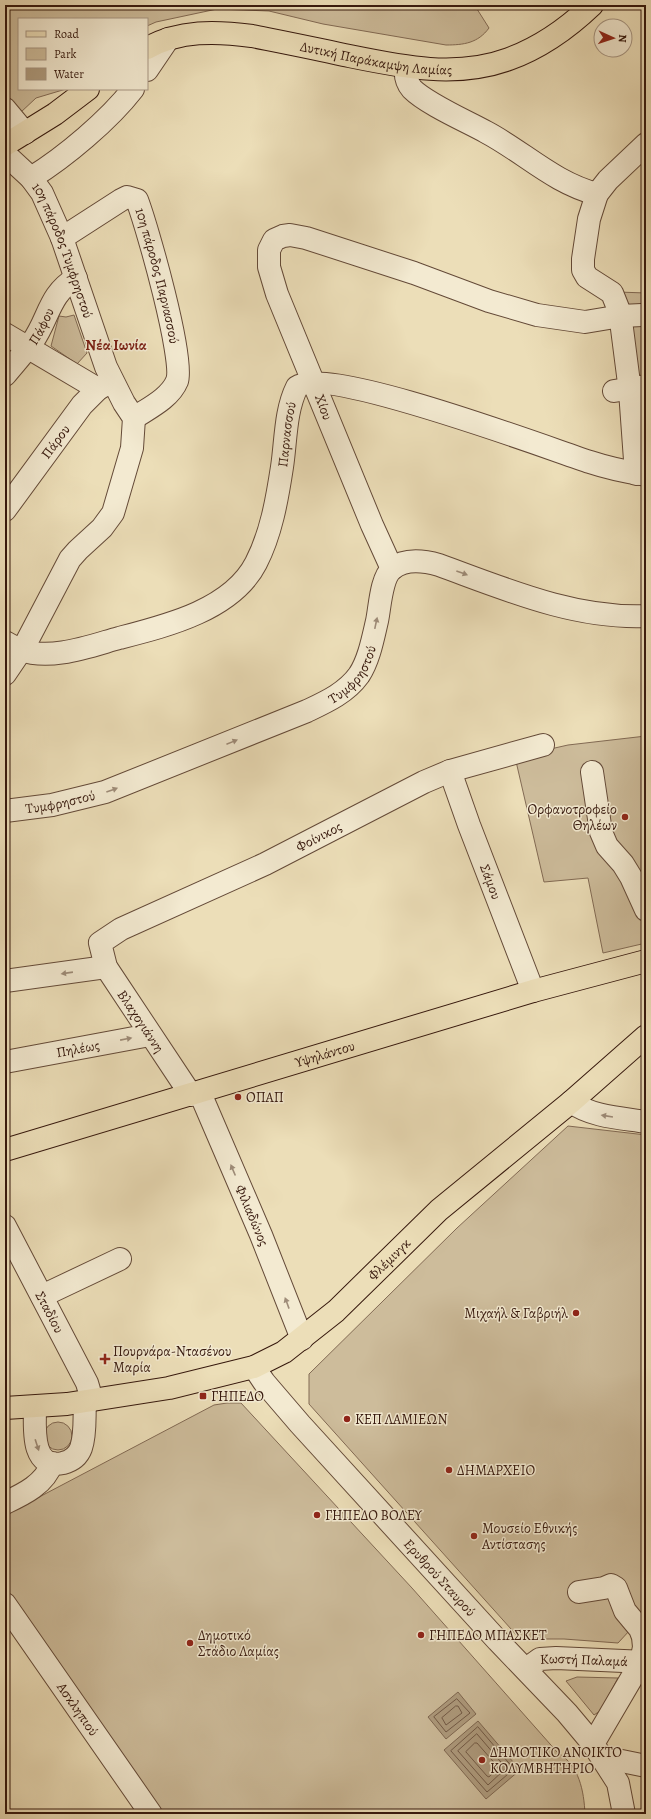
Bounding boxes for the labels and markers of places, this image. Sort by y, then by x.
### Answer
place label: Ορφανοτροφείο Θηλέων [527,800,617,835]
marker: Ορφανοτροφείο Θηλέων [620,812,630,822]
place label: ΟΠΑΠ [246,1088,284,1107]
marker: ΟΠΑΠ [233,1092,243,1102]
place label: Μιχαήλ & Γαβριήλ [464,1304,569,1323]
marker: Μιχαήλ & Γαβριήλ [571,1308,581,1318]
place label: Πουρνάρα-Ντασένου Μαρία [113,1342,231,1377]
marker: Πουρνάρα-Ντασένου Μαρία [100,1354,110,1364]
place label: ΓΗΠΕΔΟ [211,1387,264,1406]
marker: ΓΗΠΕΔΟ [198,1391,208,1401]
place label: ΚΕΠ ΛΑΜΙΕΩΝ [355,1410,448,1429]
marker: ΚΕΠ ΛΑΜΙΕΩΝ [342,1414,352,1424]
place label: ΔΗΜΑΡΧΕΙΟ [457,1461,535,1480]
marker: ΔΗΜΑΡΧΕΙΟ [444,1465,454,1475]
place label: ΓΗΠΕΔΟ ΒΟΛΕΥ [325,1506,423,1525]
marker: ΓΗΠΕΔΟ ΒΟΛΕΥ [312,1510,322,1520]
place label: Μουσείο Εθνικής Αντίστασης [481,1519,577,1554]
marker: Μουσείο Εθνικής Αντίστασης [469,1531,479,1541]
place label: Δημοτικό Στάδιο Λαμίας [198,1626,279,1661]
place label: ΓΗΠΕΔΟ ΜΠΑΣΚΕΤ [429,1626,547,1645]
marker: ΓΗΠΕΔΟ ΜΠΑΣΚΕΤ [416,1630,426,1640]
marker: Δημοτικό Στάδιο Λαμίας [185,1638,195,1648]
place label: ΔΗΜΟΤΙΚΟ ΑΝΟΙΚΤΟ ΚΟΛΥΜΒΗΤΗΡΙΟ [490,1743,622,1778]
marker: ΔΗΜΟΤΙΚΟ ΑΝΟΙΚΤΟ ΚΟΛΥΜΒΗΤΗΡΙΟ [477,1755,487,1765]

